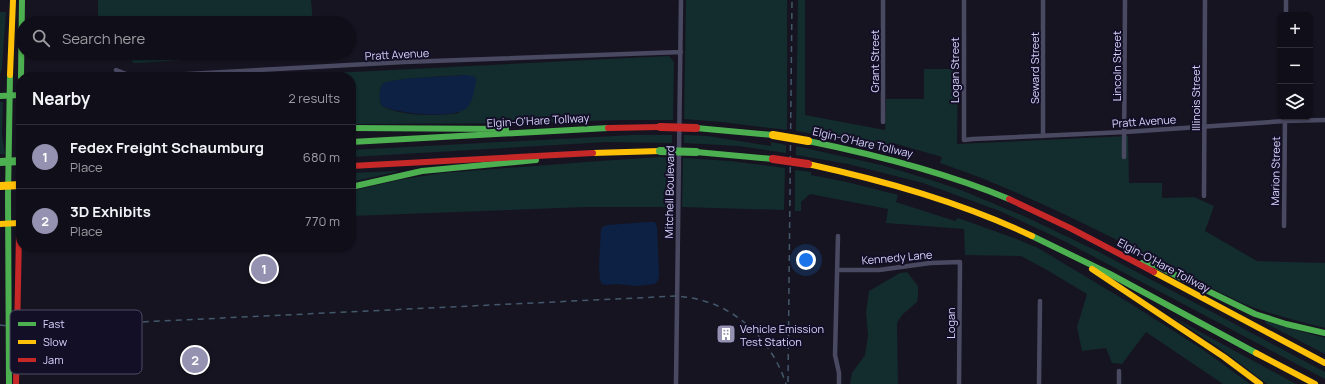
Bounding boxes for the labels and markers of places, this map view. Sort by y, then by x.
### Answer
pin: 1 [251,254,277,284]
place label: Vehicle Emission Test Station [740,321,824,349]
building icon: Vehicle Emission Test Station [715,323,737,345]
pin: 2 [182,345,208,375]

